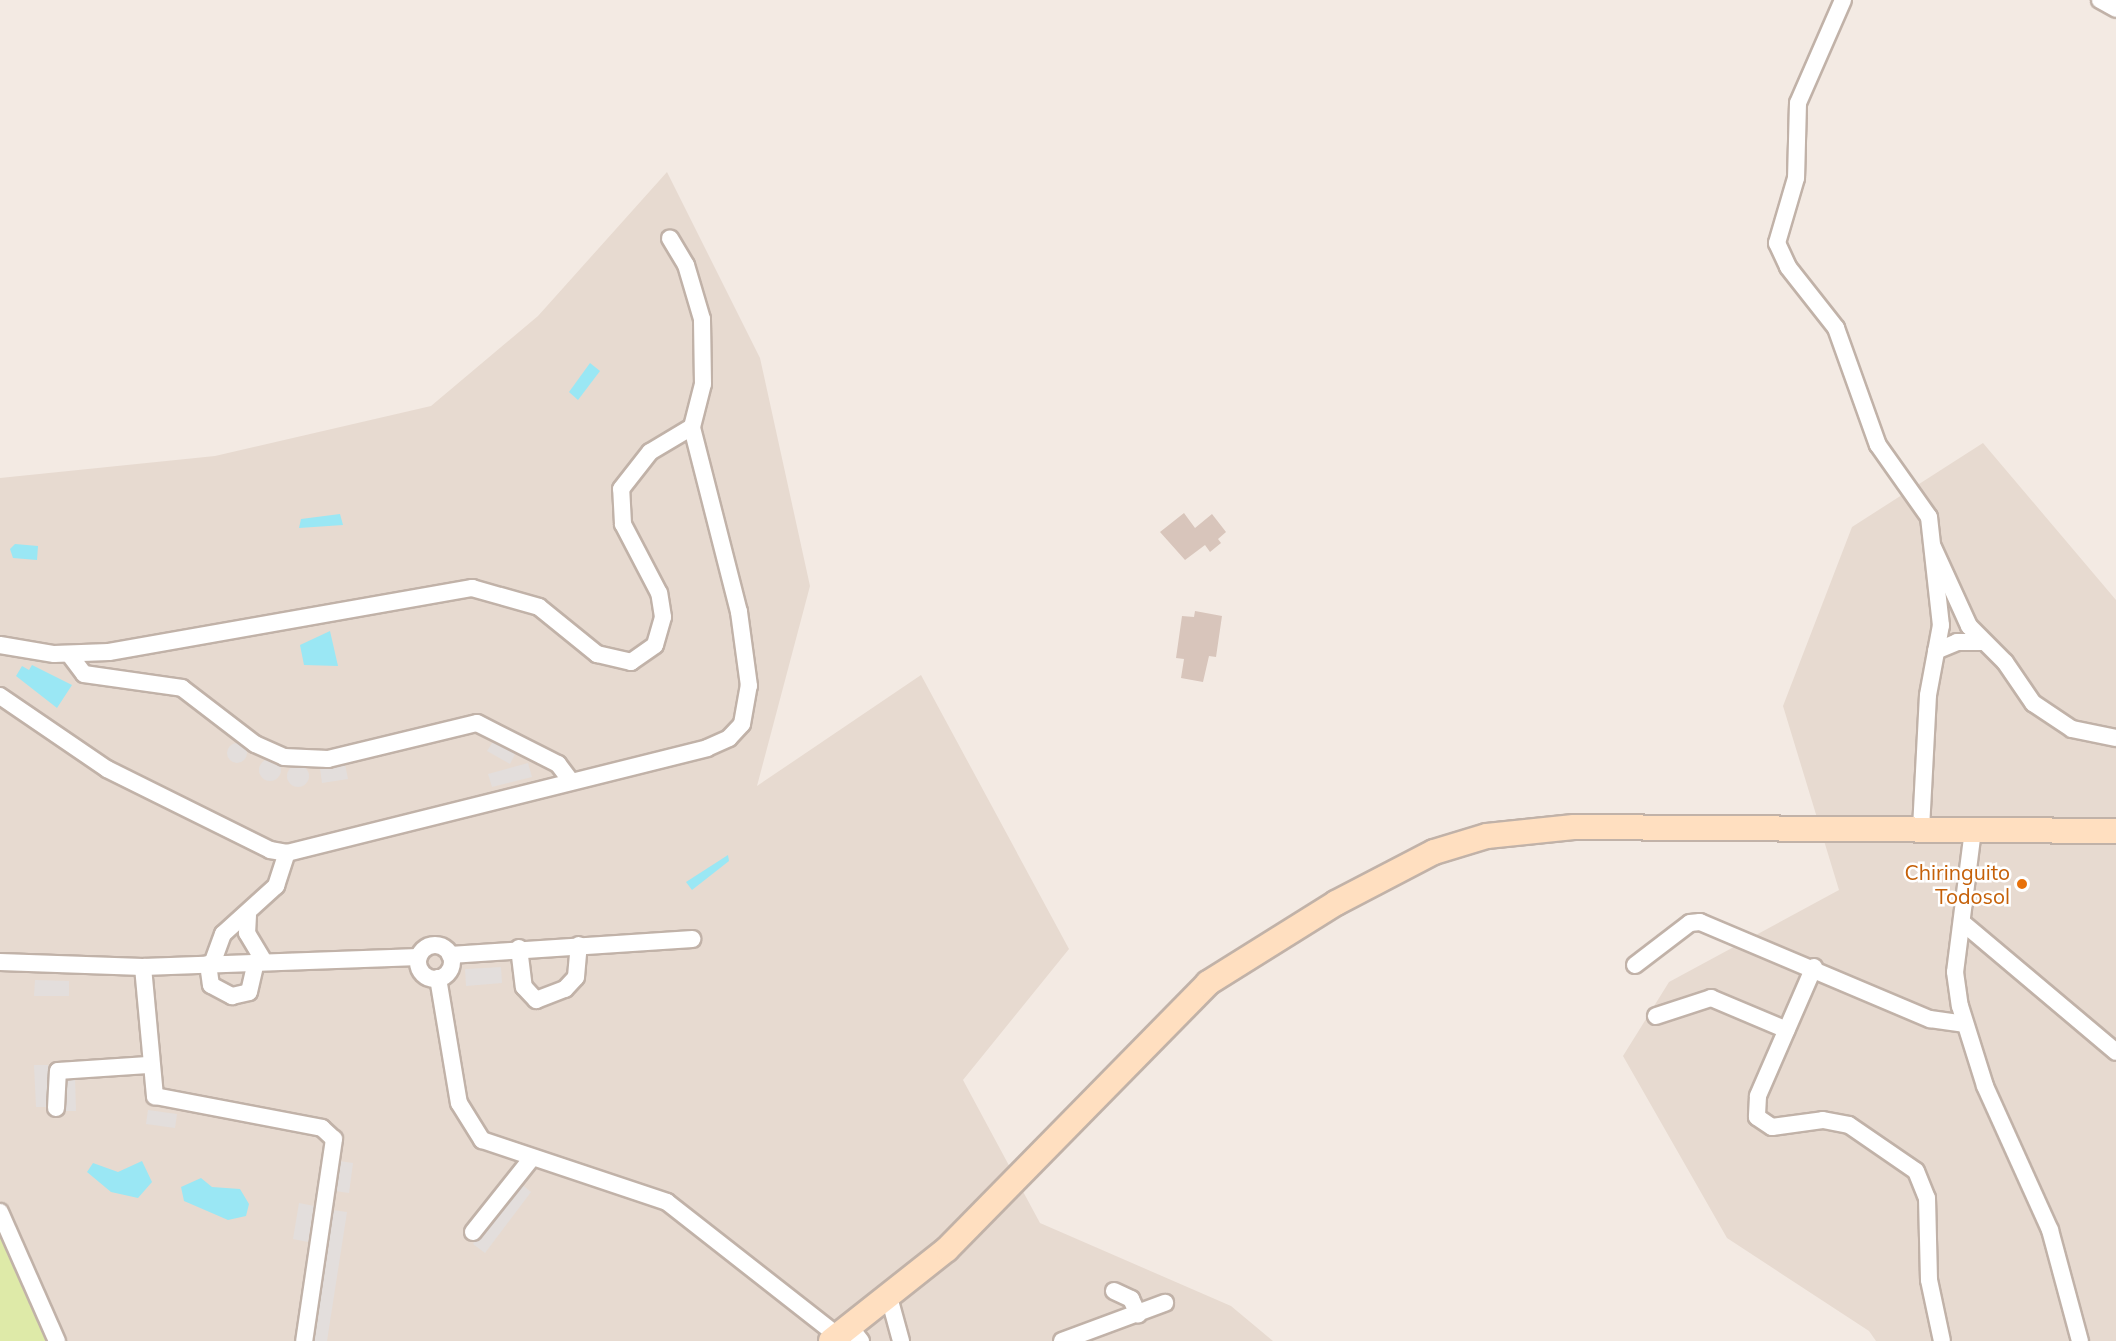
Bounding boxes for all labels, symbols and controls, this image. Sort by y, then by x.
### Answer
place label: Chiringuito Todosol [1904,859,2010,909]
marker: Chiringuito Todosol [2015,877,2029,891]

